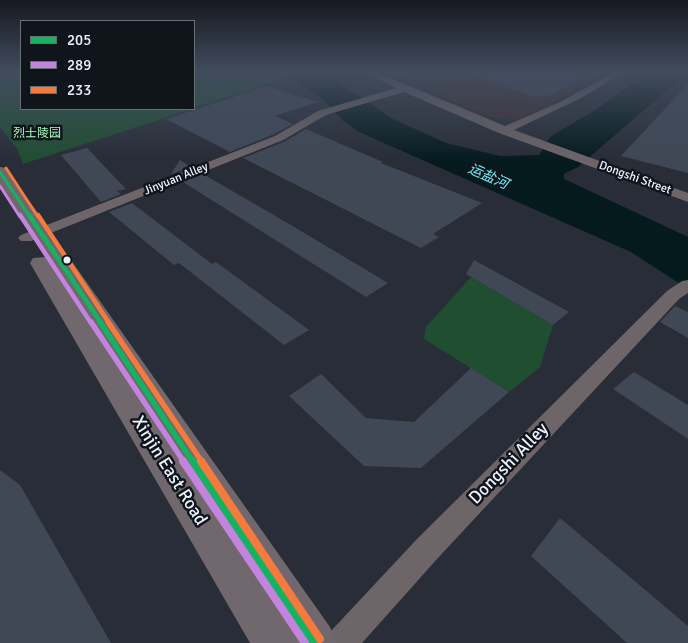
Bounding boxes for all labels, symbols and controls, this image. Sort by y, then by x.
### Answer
legend [20,20,195,110]
text: 205 [67,31,91,49]
text: 289 [67,56,91,74]
text: 233 [67,81,91,99]
park label: 烈士陵园 [13,127,61,141]
street label: Dongshi Street [597,158,673,198]
street label: Jinyuan Alley [142,160,210,198]
water label: 运盐河 [465,161,511,193]
unlabelled marker [62,255,72,265]
street label: Xinjin East Road [127,412,211,530]
street label: Dongshi Alley [465,419,553,509]

